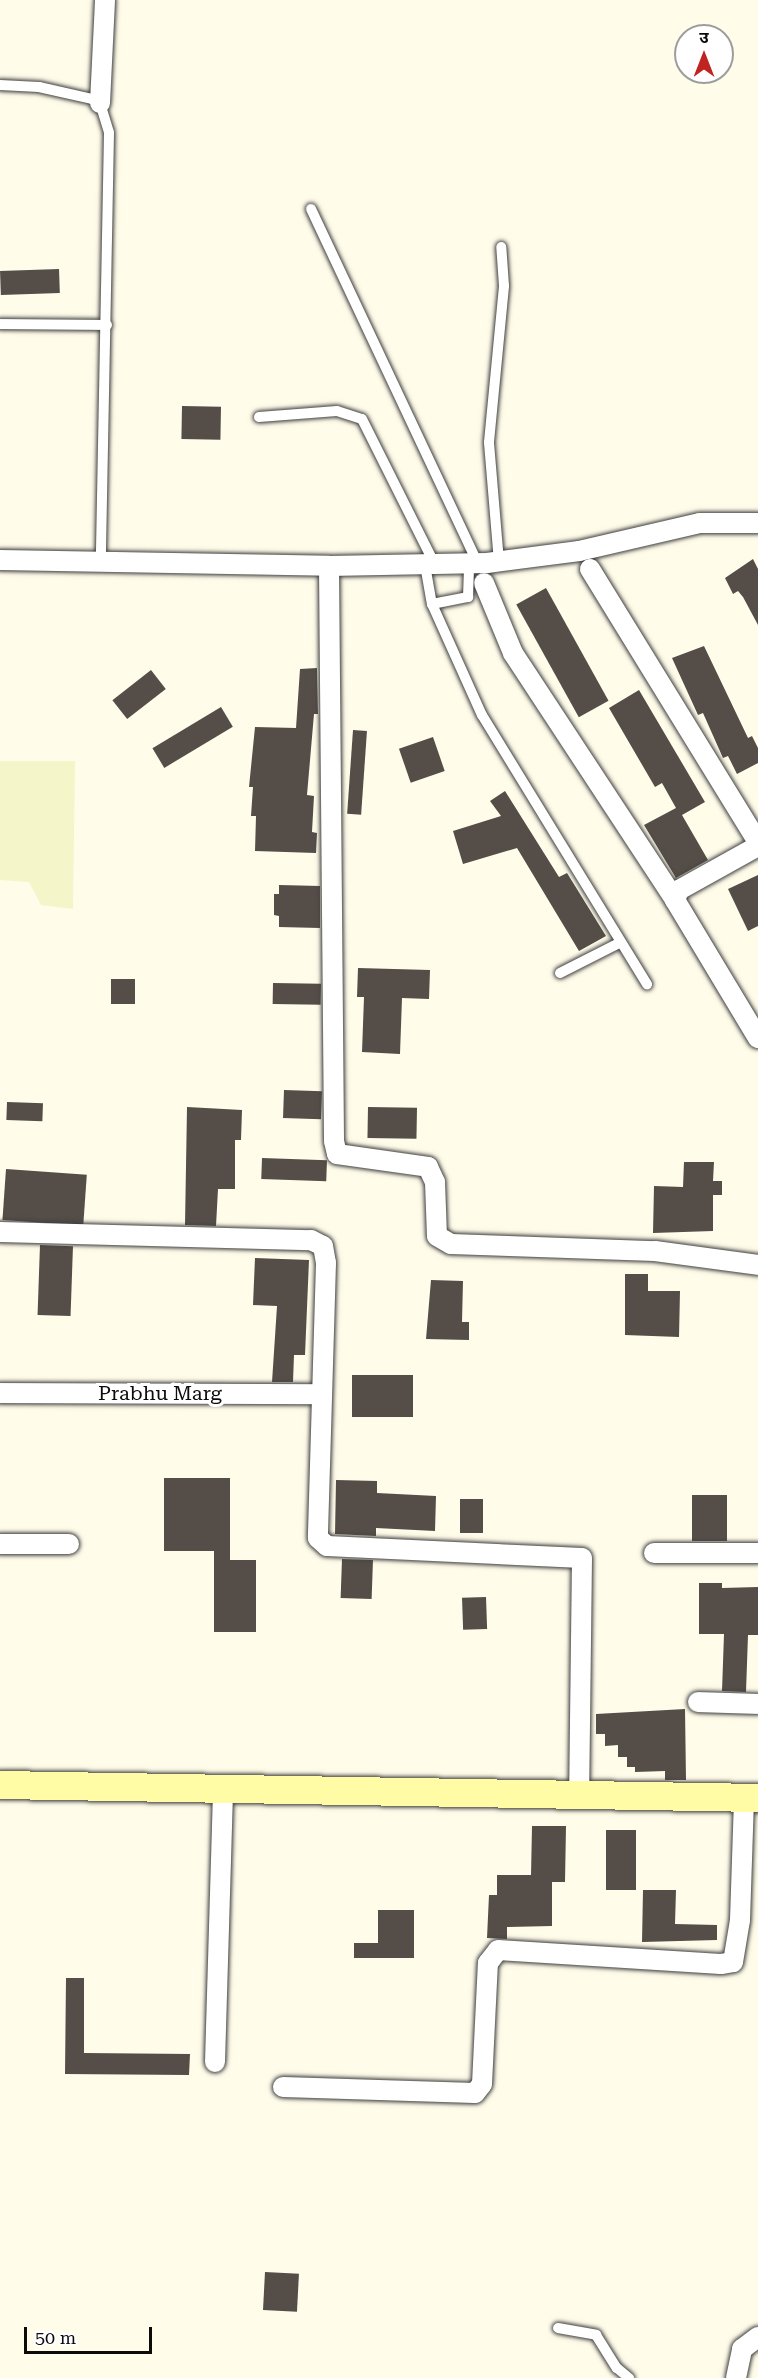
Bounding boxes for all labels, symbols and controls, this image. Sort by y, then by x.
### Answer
north arrow [674,24,734,84]
text: उ [699,28,709,47]
street label: Prabhu Marg [98,1381,222,1405]
scale bar [27,2315,154,2353]
text: 50 m [35,2327,76,2348]

